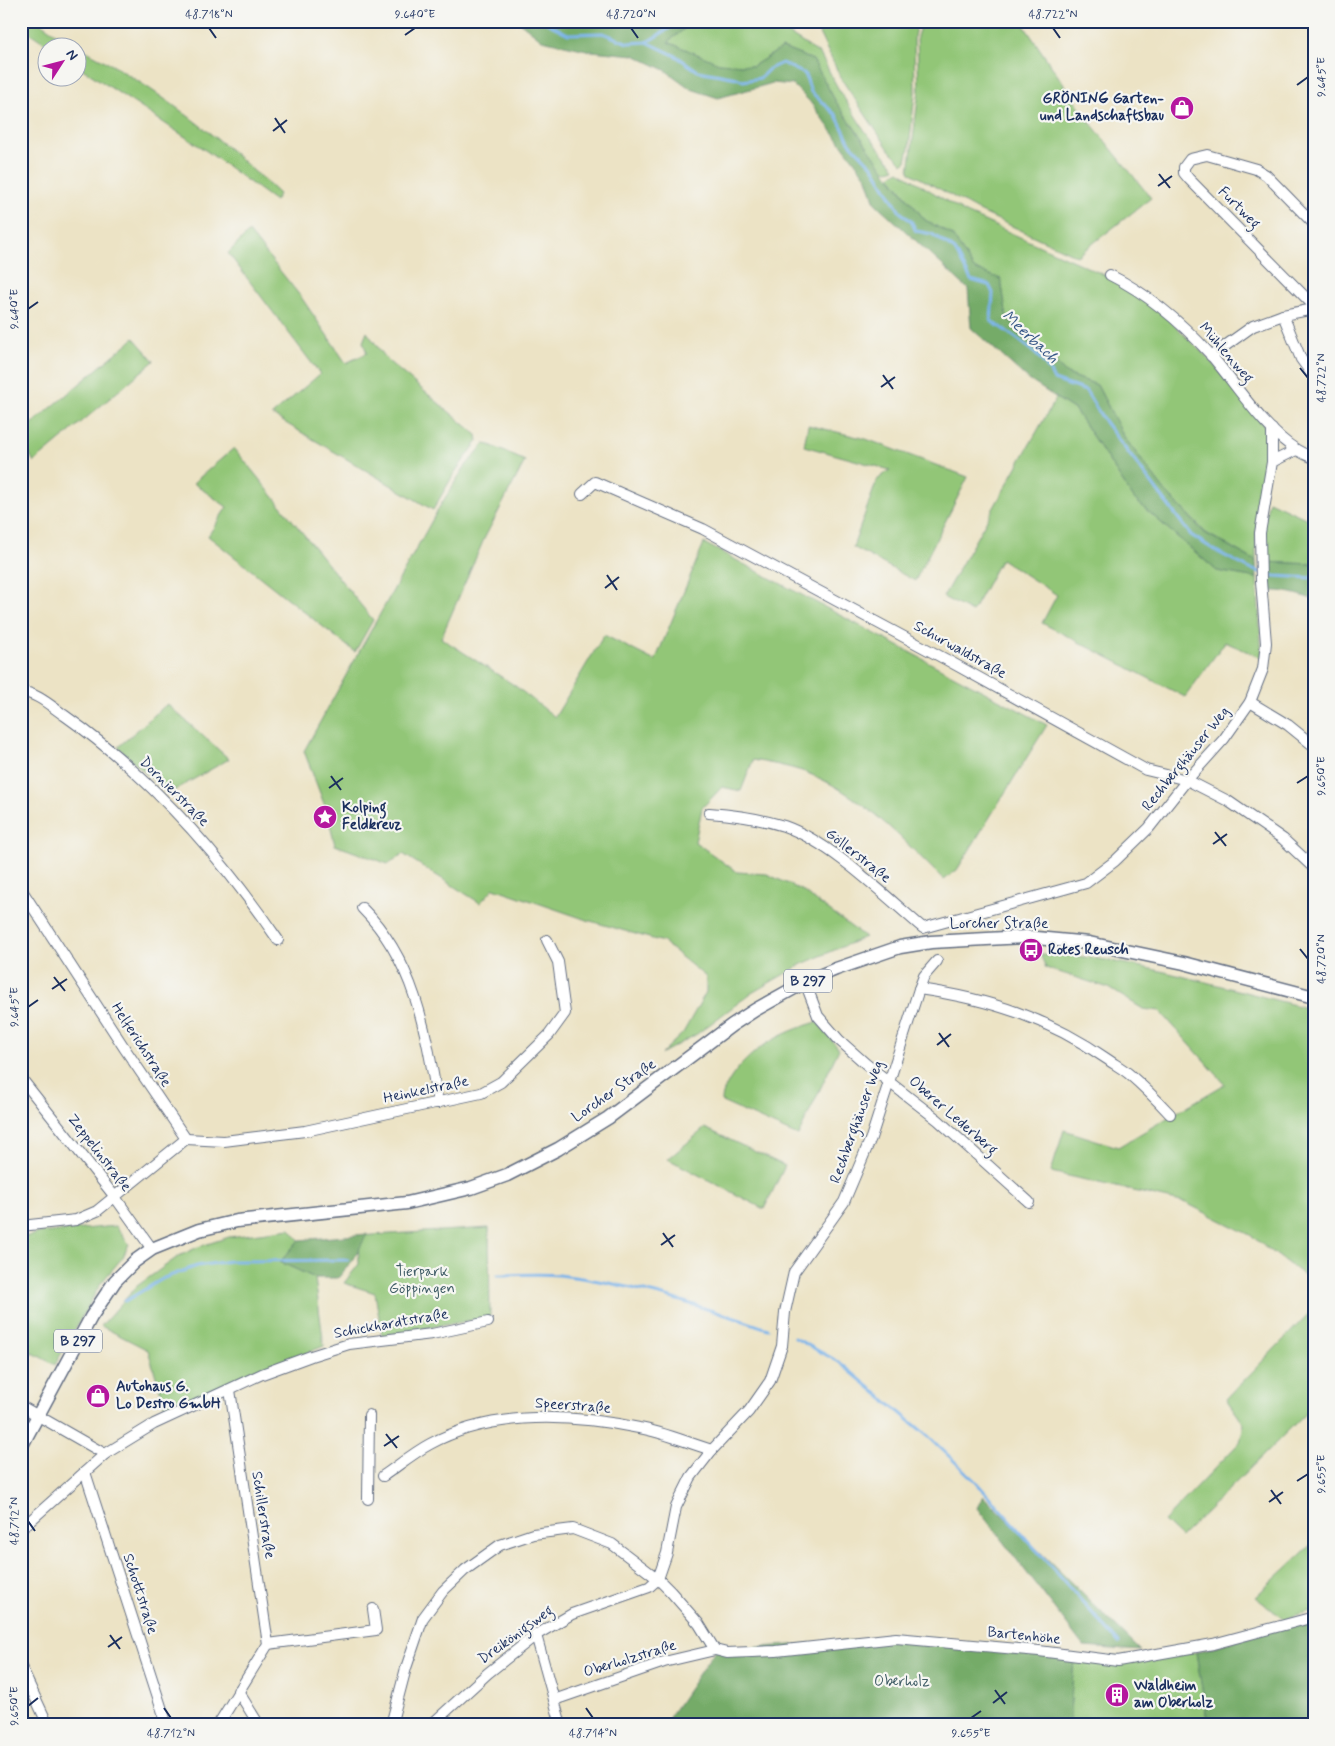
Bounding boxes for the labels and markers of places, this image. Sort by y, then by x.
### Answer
place label: GRÖNING Garten- und Landschaftsbau [1040,89,1164,126]
shop icon: GRÖNING Garten- und Landschaftsbau [1169,95,1195,121]
place label: Kolping Feldkreuz [342,798,402,835]
place icon: Kolping Feldkreuz [312,804,338,830]
bus stop icon: Rotes Reusch [1018,937,1044,963]
place label: Rotes Reusch [1048,940,1129,960]
place label: Autohaus G. Lo Destro GmbH [116,1377,221,1414]
shop icon: Autohaus G. Lo Destro GmbH [85,1383,111,1409]
place label: Waldheim am Oberholz [1133,1676,1213,1713]
building icon: Waldheim am Oberholz [1104,1682,1130,1708]

